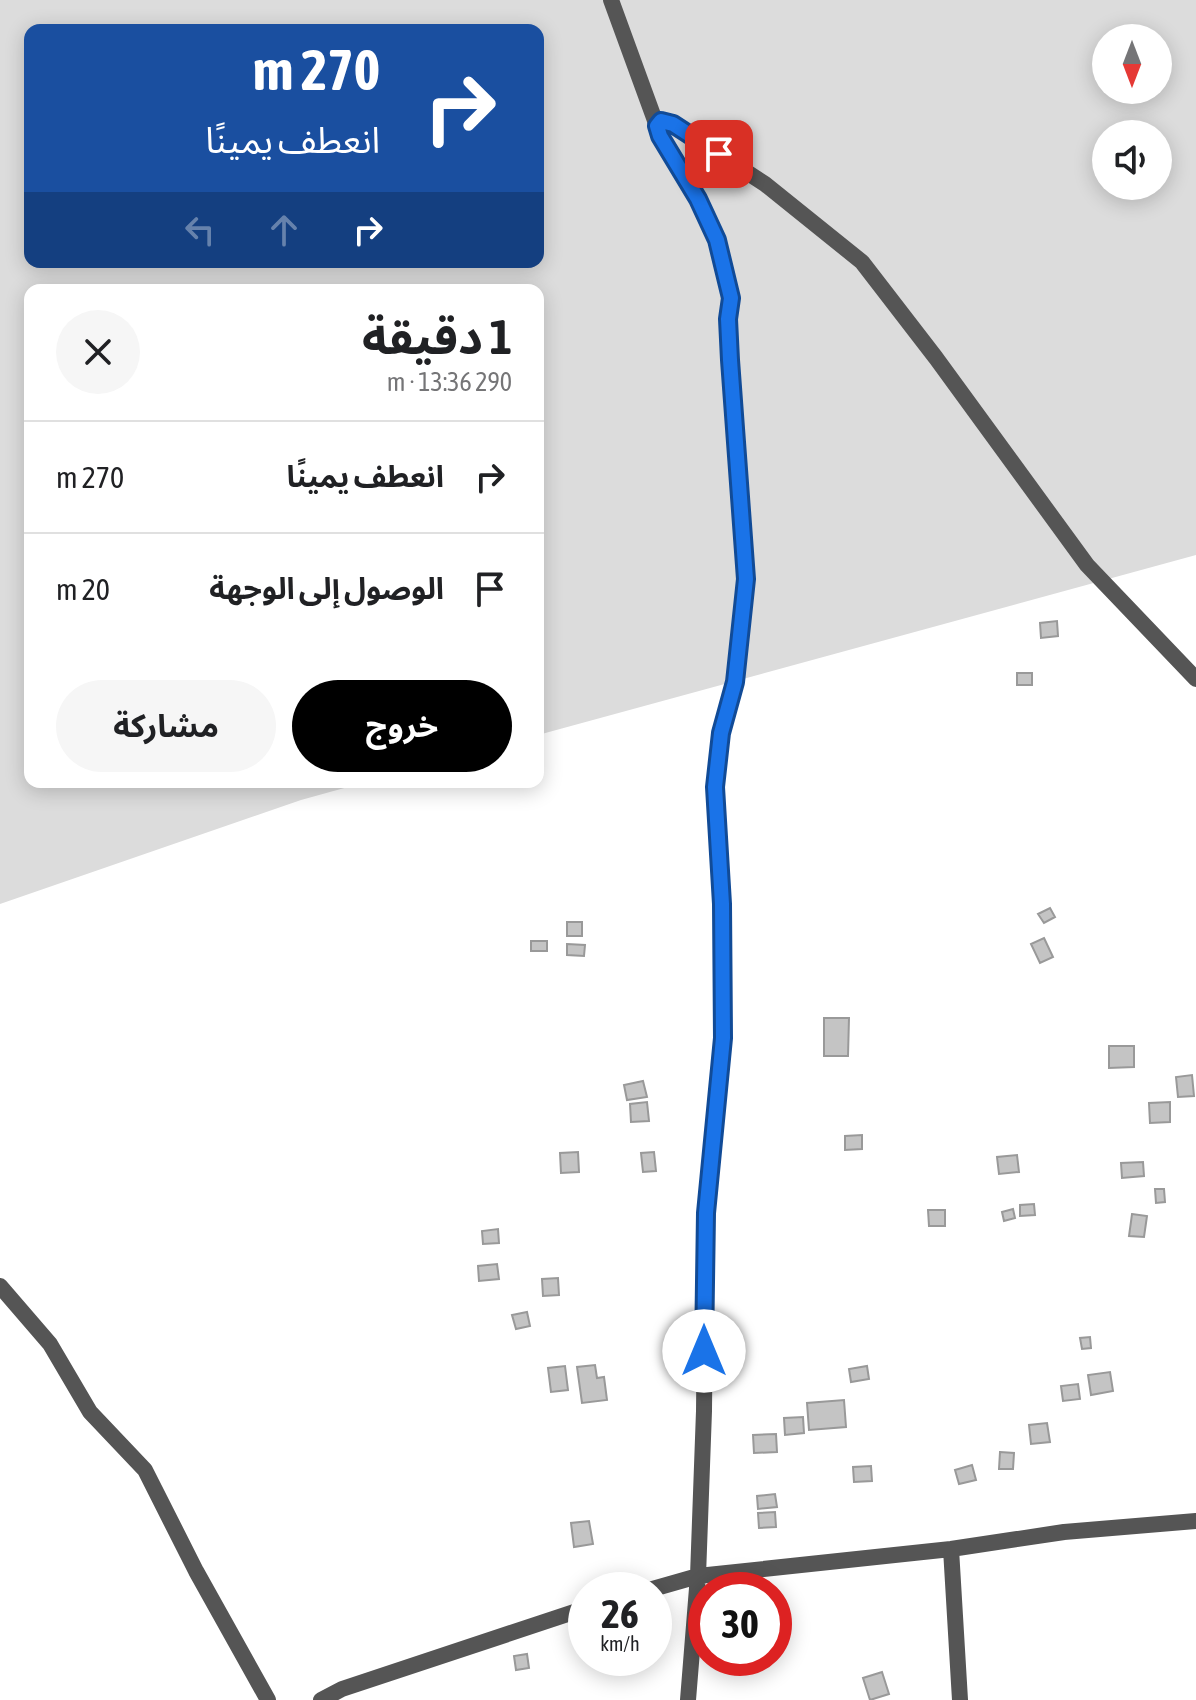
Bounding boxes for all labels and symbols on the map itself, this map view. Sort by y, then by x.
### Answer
north arrow [1092,24,1172,104]
pin [685,120,753,188]
position arrow [662,1309,746,1393]
speed limit sign: 30 [688,1572,792,1676]

